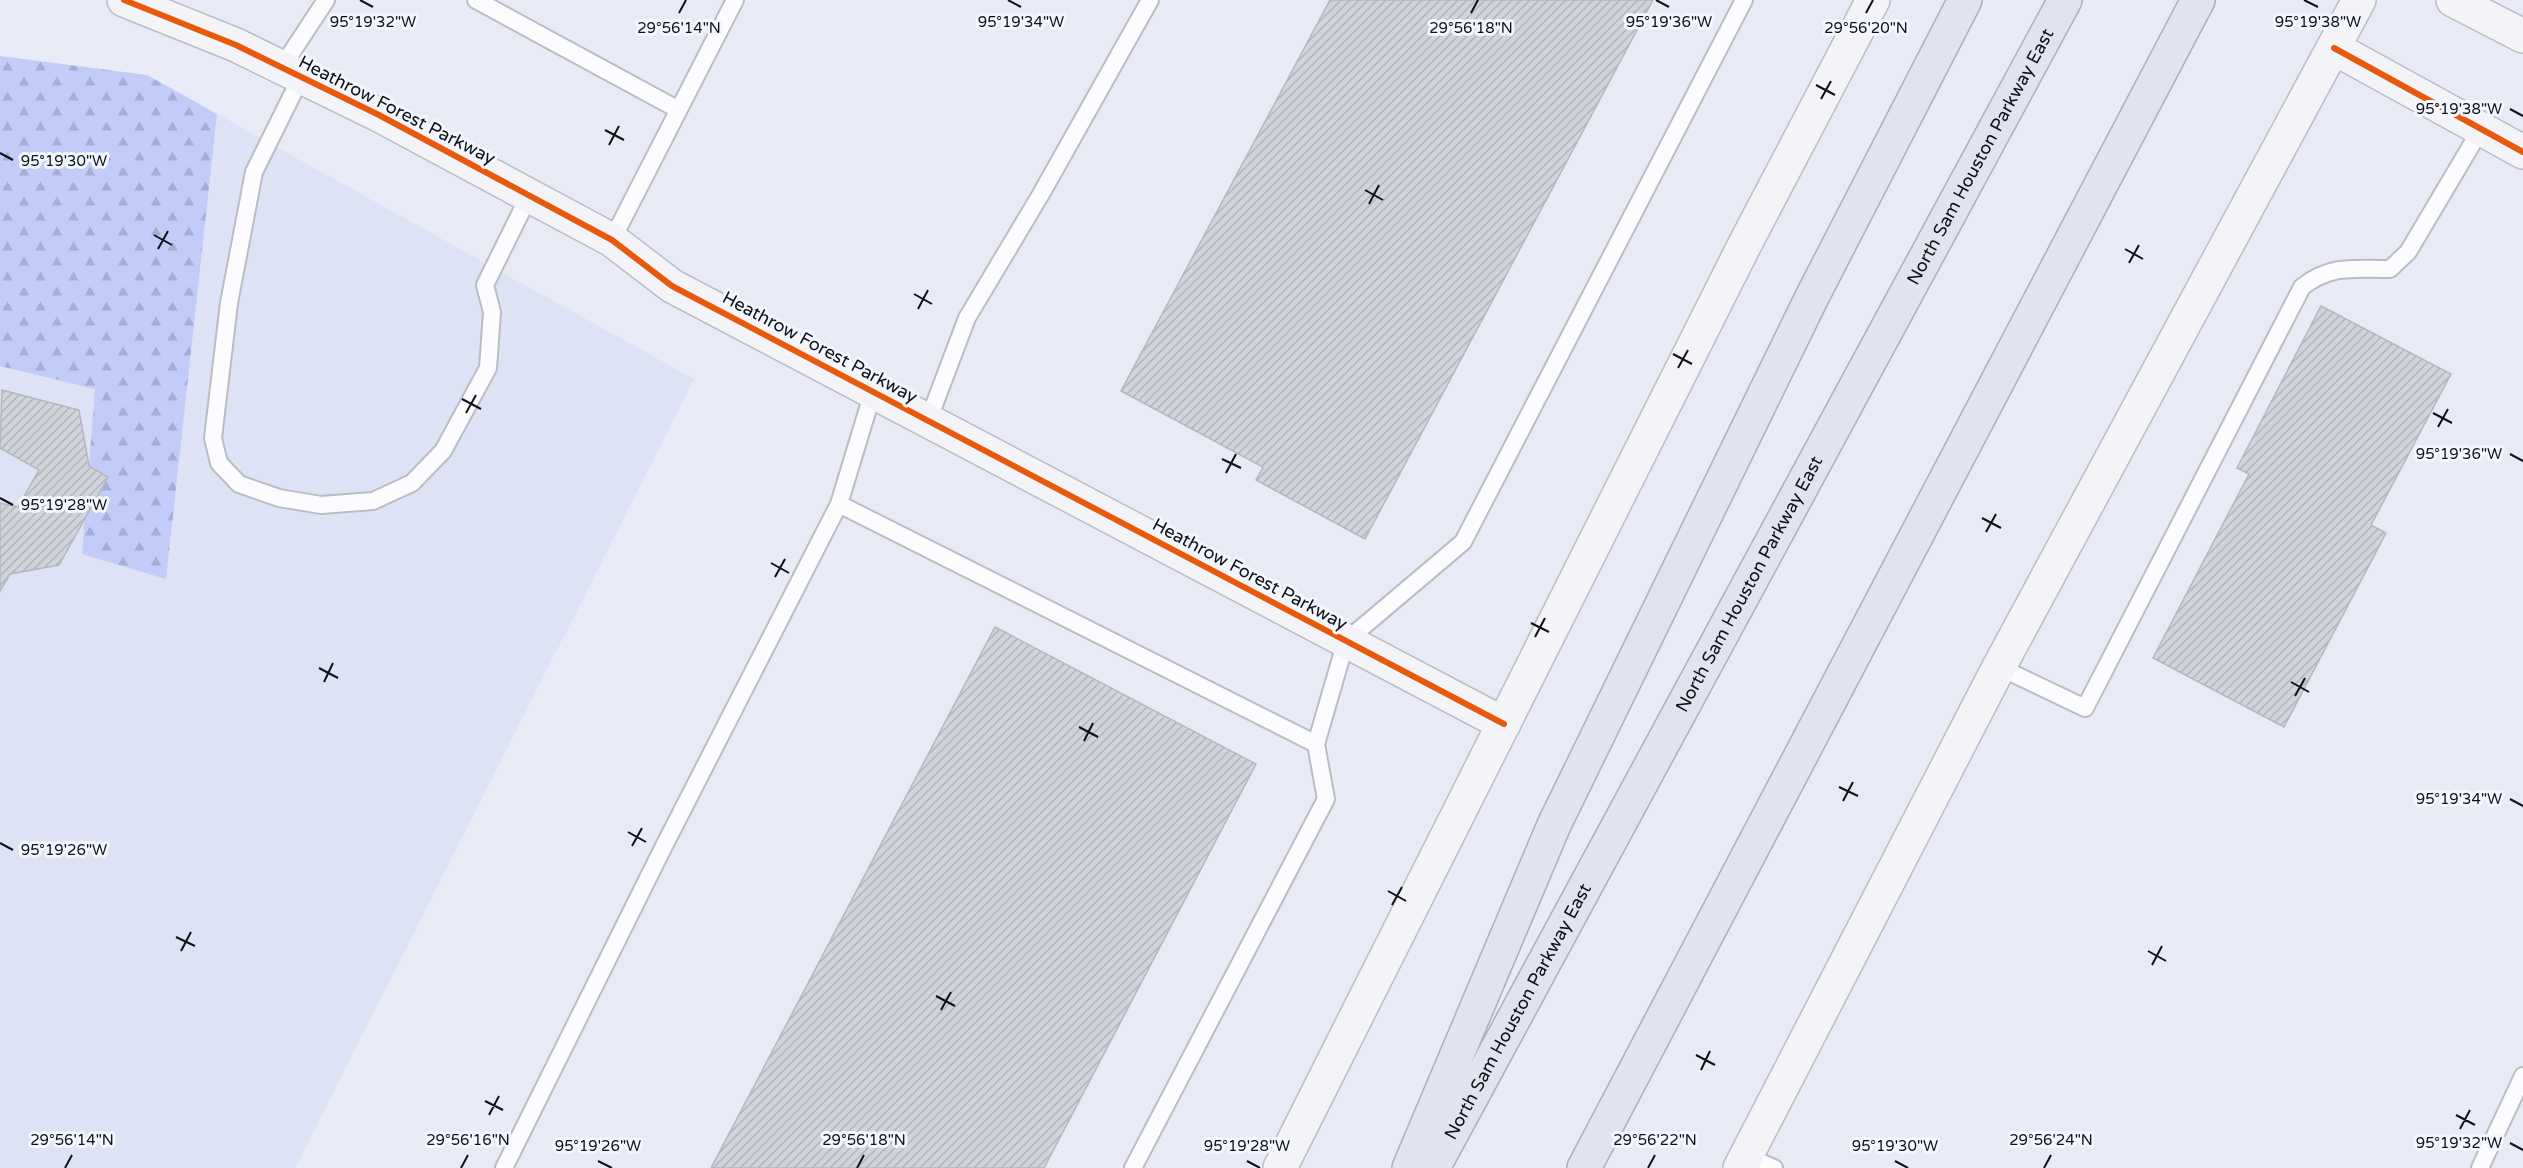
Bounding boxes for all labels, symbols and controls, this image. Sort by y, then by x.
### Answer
text: 95°19'32"W [330,13,416,31]
text: 95°19'34"W [978,13,1064,31]
text: 95°19'36"W [1626,13,1712,31]
text: 95°19'38"W [2275,13,2361,31]
text: 29°56'14"N [637,19,721,37]
text: 29°56'18"N [1429,19,1513,37]
text: 29°56'20"N [1824,19,1908,37]
street label: North Sam Houston Parkway East [1902,25,2059,289]
street label: Heathrow Forest Parkway [295,51,499,169]
text: 95°19'38"W [2416,100,2502,118]
text: 95°19'30"W [21,152,107,170]
street label: Heathrow Forest Parkway [719,286,922,408]
text: 95°19'36"W [2416,445,2502,463]
street label: North Sam Houston Parkway East [1671,452,1827,716]
text: 95°19'28"W [21,496,107,514]
street label: Heathrow Forest Parkway [1149,513,1352,635]
text: 95°19'34"W [2416,790,2502,808]
text: 95°19'26"W [21,841,107,859]
street label: North Sam Houston Parkway East [1439,879,1596,1143]
text: 29°56'14"N [30,1131,114,1149]
text: 29°56'16"N [426,1131,510,1149]
text: 29°56'18"N [822,1131,906,1149]
text: 29°56'22"N [1613,1131,1697,1149]
text: 29°56'24"N [2009,1131,2093,1149]
text: 95°19'32"W [2416,1134,2502,1152]
text: 95°19'26"W [555,1137,641,1155]
text: 95°19'28"W [1204,1137,1290,1155]
text: 95°19'30"W [1852,1137,1938,1155]

